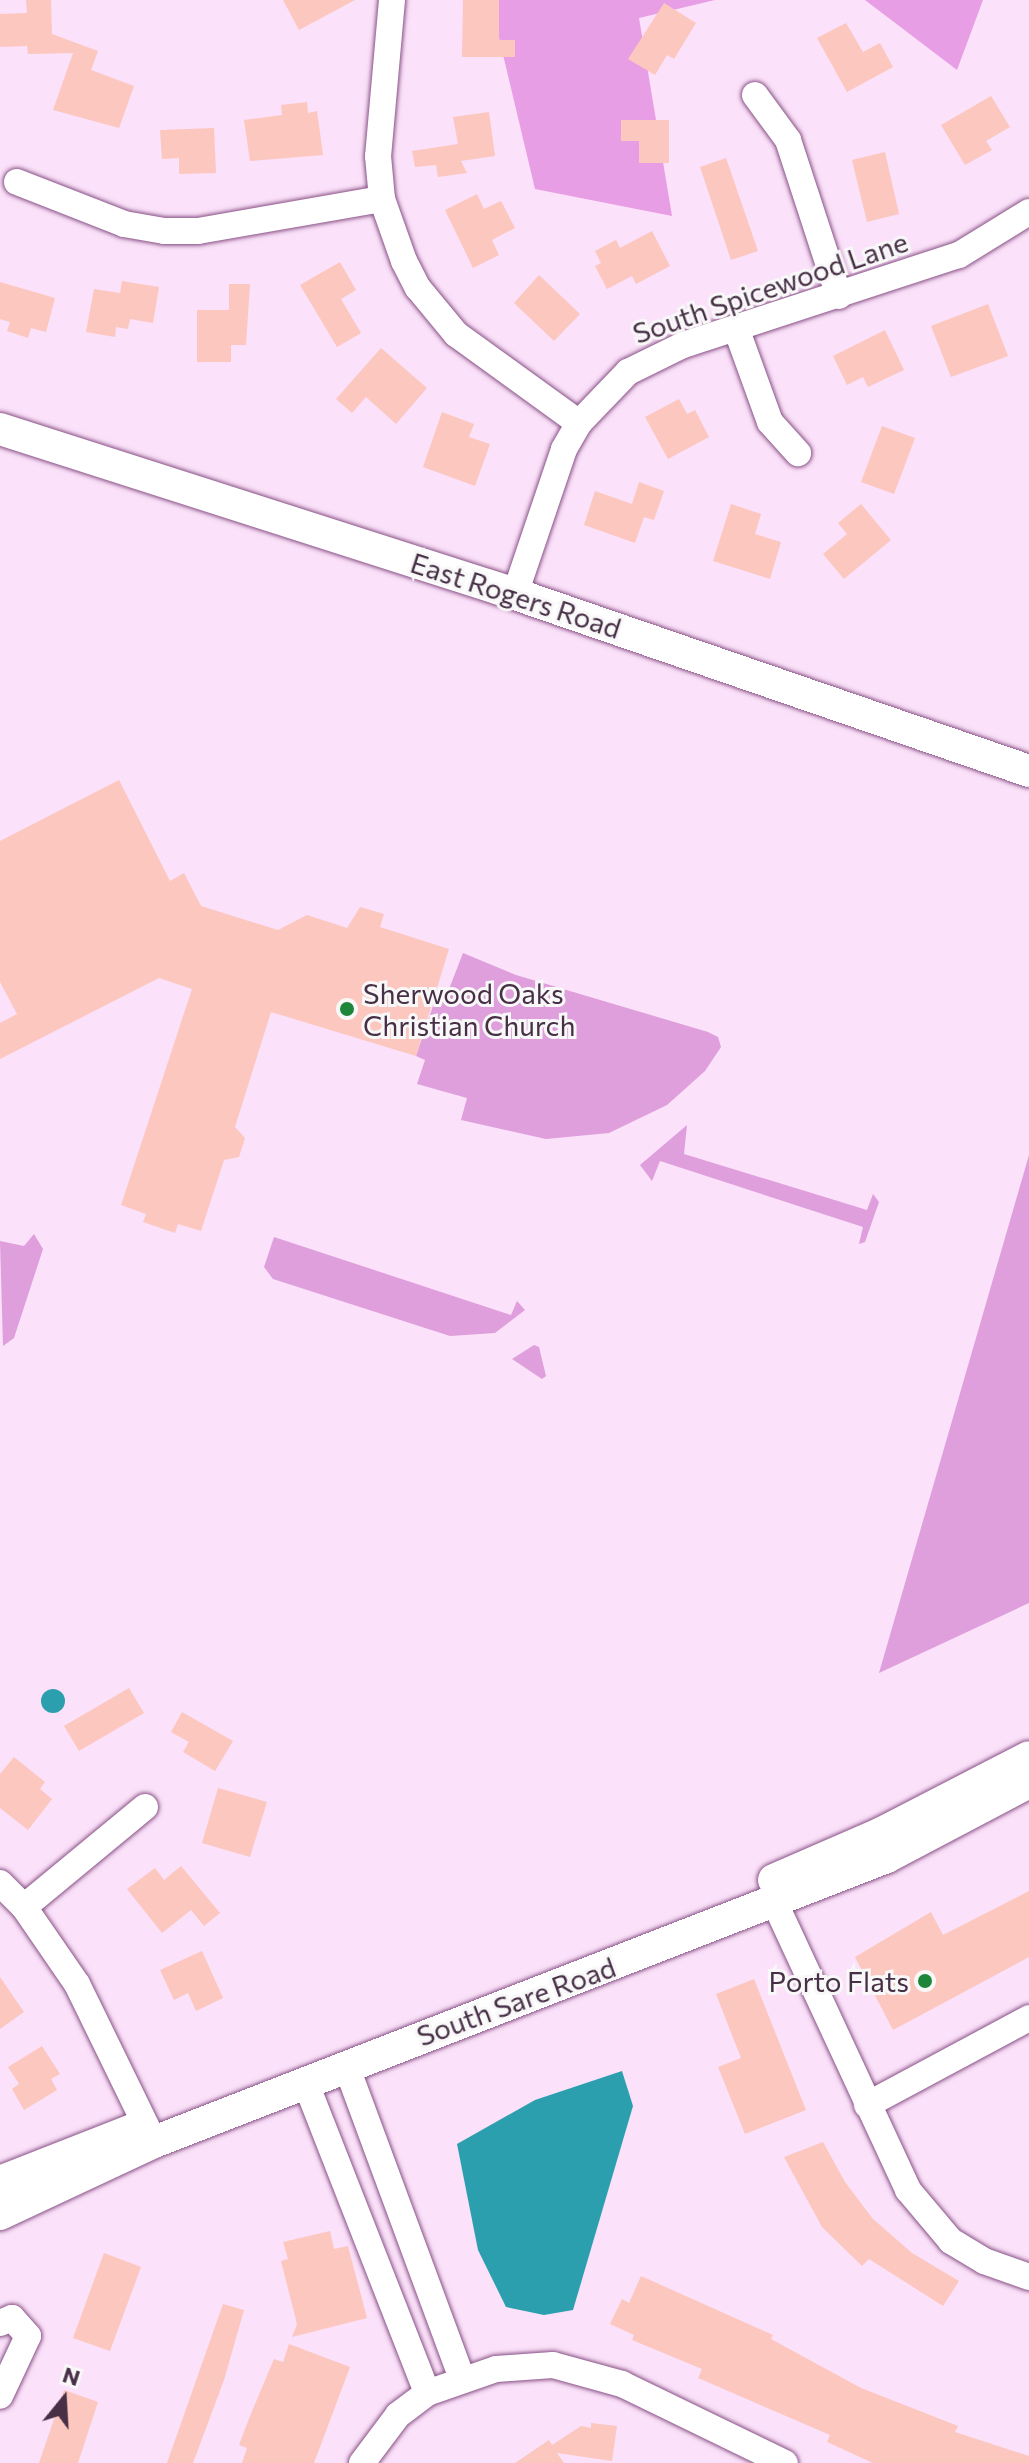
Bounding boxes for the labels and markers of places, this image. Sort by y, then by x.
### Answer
place label: Sherwood Oaks Christian Church [363,976,575,1042]
marker: Sherwood Oaks Christian Church [338,1000,356,1018]
place label: Porto Flats [769,1964,909,1998]
marker: Porto Flats [916,1972,934,1990]

